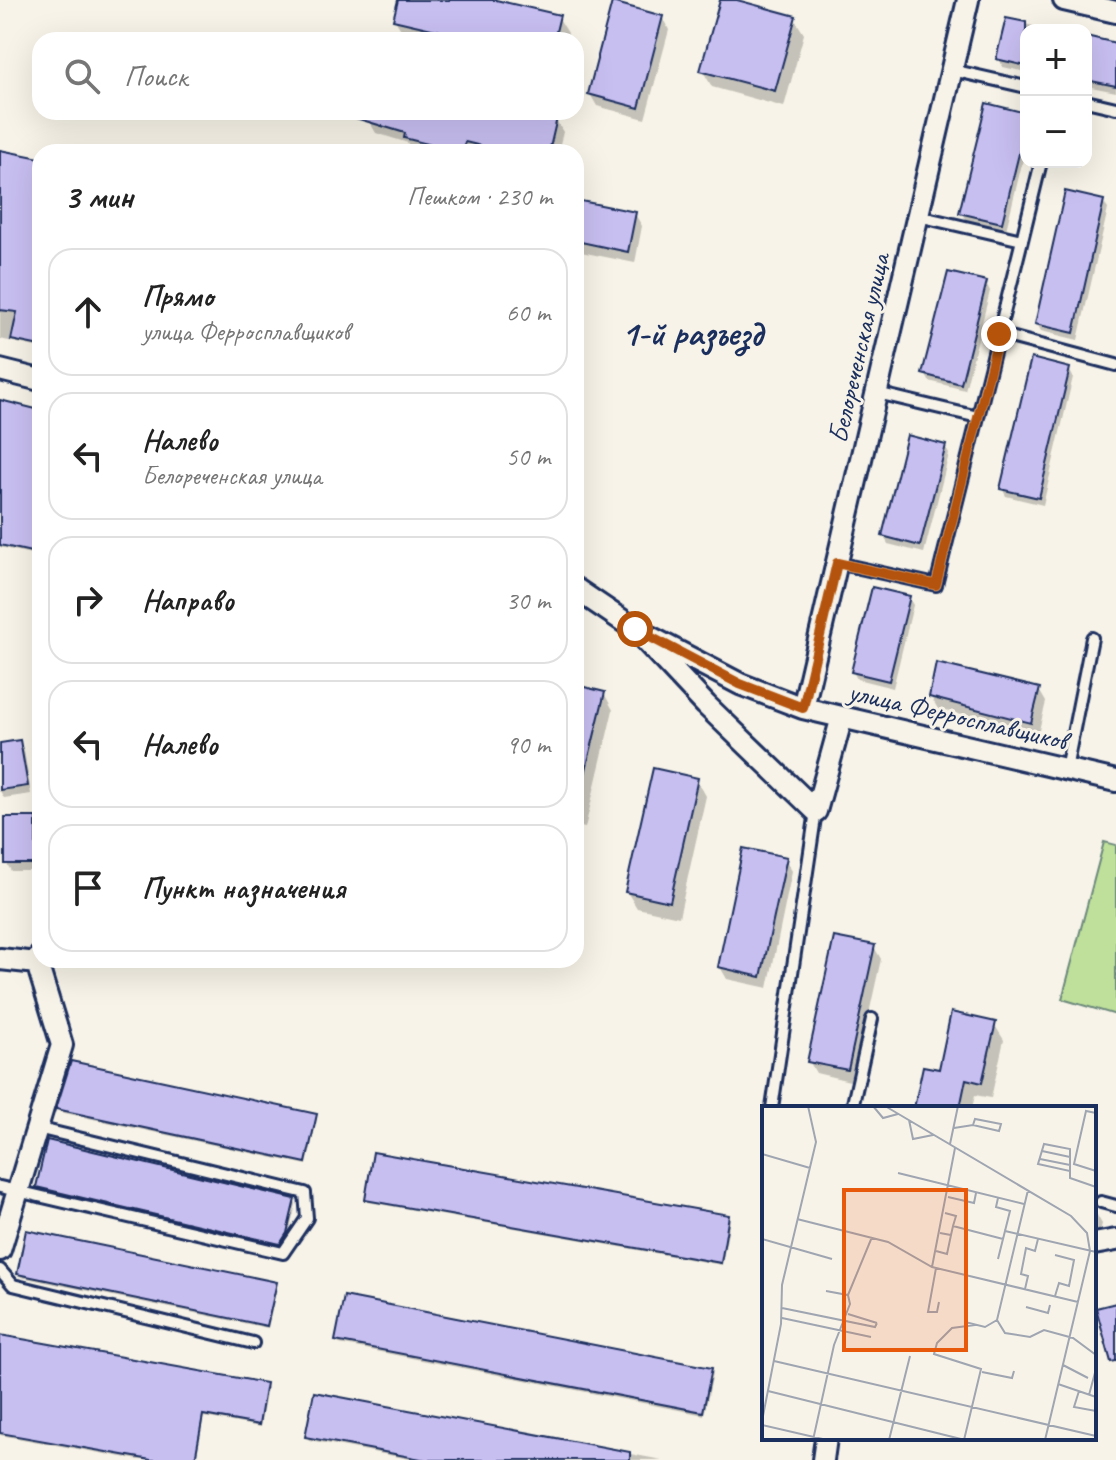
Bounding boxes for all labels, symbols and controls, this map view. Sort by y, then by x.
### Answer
map controls [1020,24,1092,168]
button: + [1020,24,1092,96]
search box [32,32,584,120]
icon: search [60,54,104,98]
text: Поиск [124,57,187,95]
button: − [1020,96,1092,168]
text: 3 мин [64,175,133,218]
text: Пешком · 230 m [407,180,552,213]
street label: Белореченская улица [820,248,898,446]
text: Прямо [142,277,213,315]
icon: ahead [66,290,110,334]
text: 60 m [506,296,550,329]
district label: 1-й разъезд [621,310,766,357]
text: улица Ферросплавщиков [142,315,349,348]
route end [981,316,1017,352]
text: Налево [142,421,218,459]
icon: left [66,434,110,478]
text: 50 m [506,440,550,473]
text: Белореченская улица [142,459,322,492]
icon: right [66,578,110,622]
text: Направо [142,581,234,619]
text: 30 m [506,584,550,617]
route start [617,611,653,647]
street label: улица Ферросплавщиков [843,673,1075,759]
icon: left [66,722,110,766]
text: Налево [142,725,218,763]
text: 90 m [506,728,550,761]
icon: arrive [66,866,110,910]
text: Пункт назначения [142,869,345,907]
inset map [762,1106,1096,1440]

